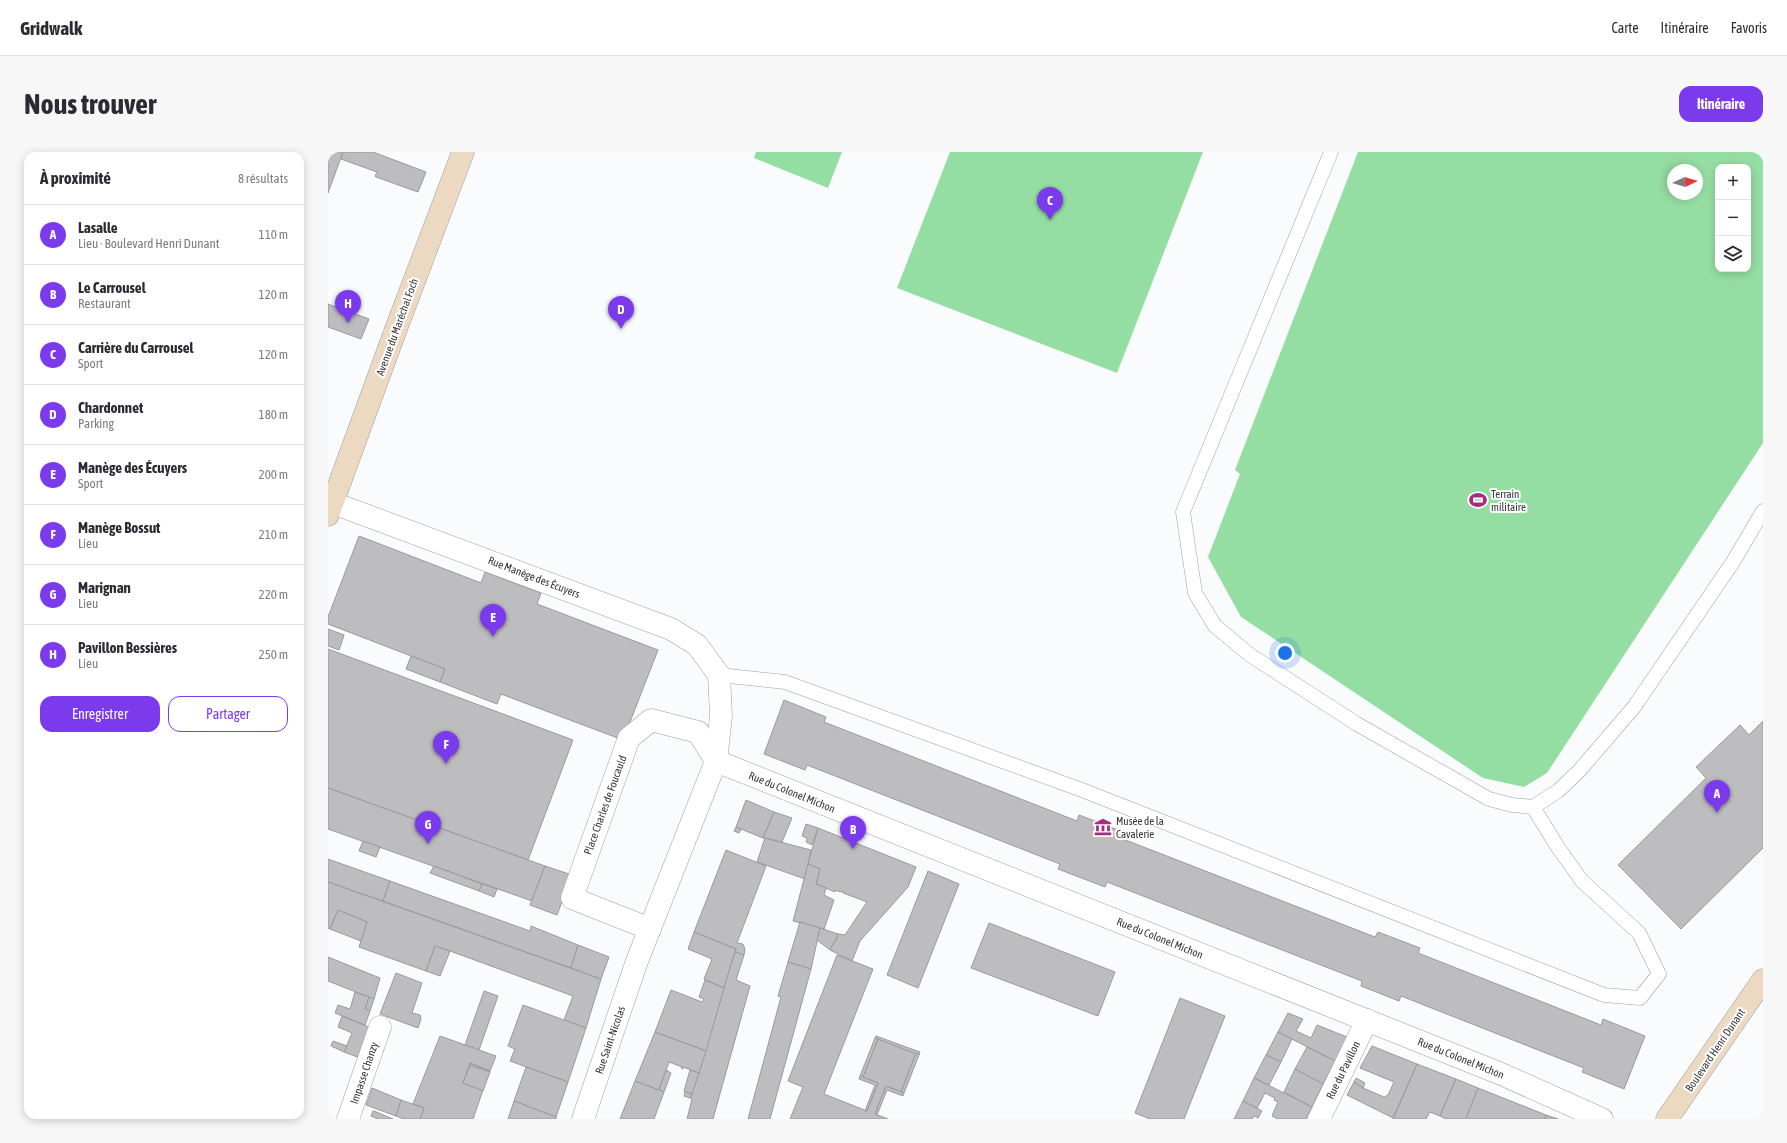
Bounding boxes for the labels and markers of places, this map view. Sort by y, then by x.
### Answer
pin: C [1037,187,1063,220]
pin: H [335,290,361,323]
pin: D [608,296,634,329]
place label: Terrain militaire [1491,488,1526,513]
sports icon: Terrain militaire [1468,490,1488,510]
pin: E [480,604,506,637]
pin: F [433,731,459,764]
pin: A [1704,780,1730,813]
pin: G [415,811,441,844]
place label: Musée de la Cavalerie [1116,815,1164,840]
pin: B [840,816,866,849]
museum icon: Musée de la Cavalerie [1093,817,1113,837]

